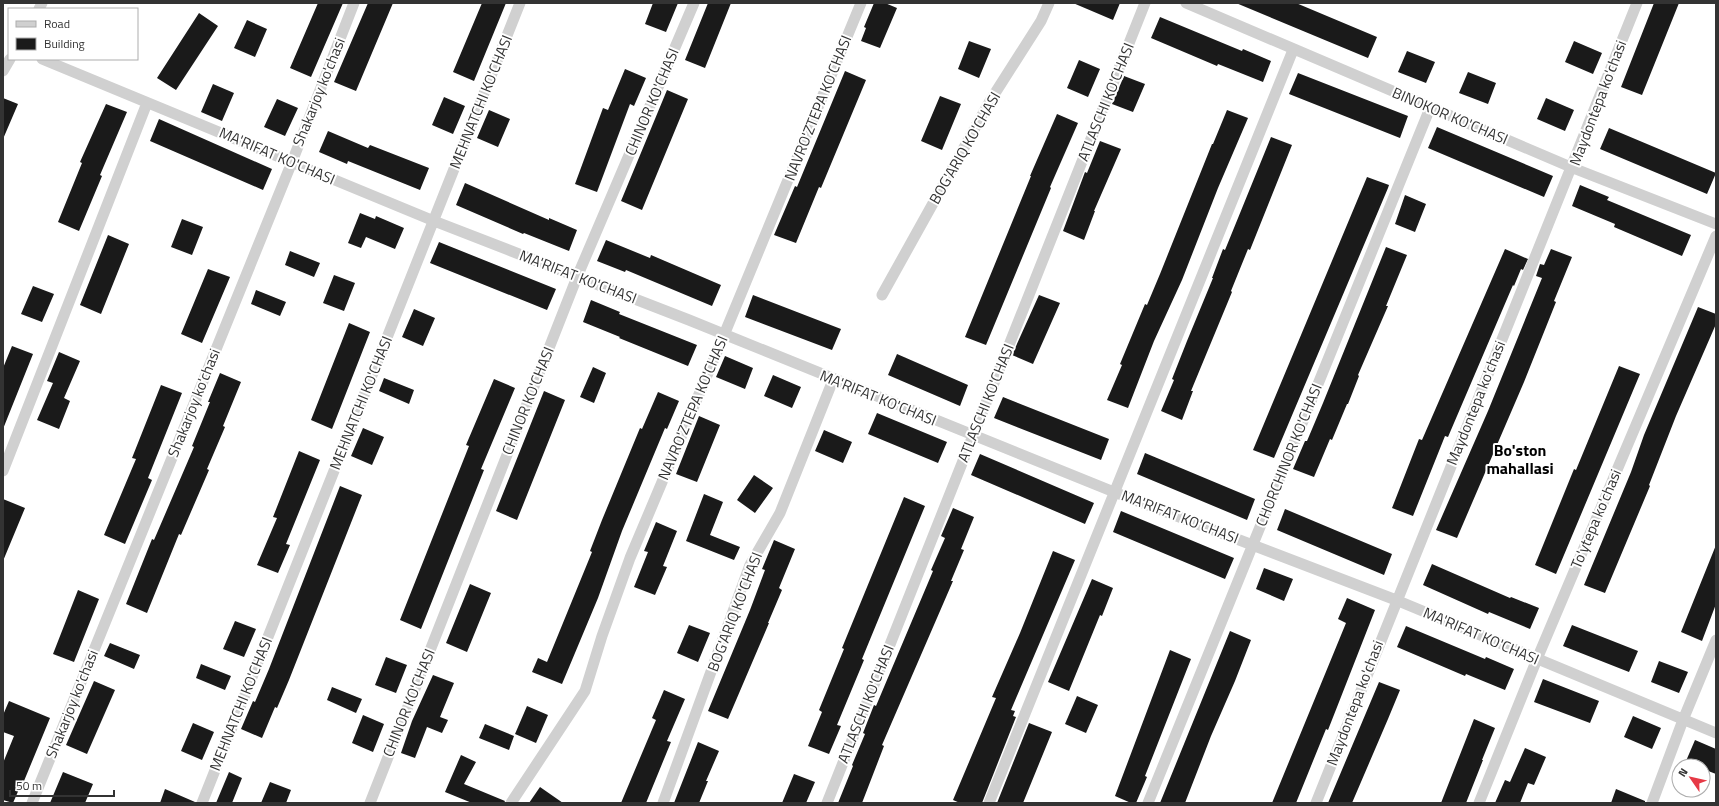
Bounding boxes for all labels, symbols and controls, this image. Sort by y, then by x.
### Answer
legend [8,8,138,60]
text: Road [44,14,70,33]
street label: MEHNATCHI KO'CHASI [443,31,518,172]
street label: NAVRO'ZTEPA KO'CHASI [778,32,857,184]
text: Building [44,34,85,53]
street label: Shakarjoy ko'chasi [286,34,351,149]
street label: Maydontepa ko'chasi [1563,37,1632,169]
street label: ATLASCHI KO'CHASI [1071,39,1140,164]
street label: CHINOR KO'CHASI [619,44,685,159]
street label: BINOKOR KO'CHASI [1389,81,1512,150]
street label: BOG'ARIQ KO'CHASI [923,87,1006,208]
street label: MA'RIFAT KO'CHASI [216,121,339,190]
street label: MA'RIFAT KO'CHASI [516,244,640,309]
street label: MEHNATCHI KO'CHASI [323,332,398,473]
street label: NAVRO'ZTEPA KO'CHASI [652,332,733,484]
street label: Maydontepa ko'chasi [1440,337,1511,469]
street label: ATLASCHI KO'CHASI [951,340,1020,465]
street label: CHINOR KO'CHASI [495,343,560,458]
street label: Shakarjoy ko'chasi [161,345,226,460]
street label: MA'RIFAT KO'CHASI [816,364,940,431]
street label: CHORCHINOR KO'CHASI [1249,380,1328,530]
district label: Bo'ston mahallasi [1486,438,1554,480]
street label: To'ytepa ko'chasi [1564,465,1627,572]
street label: MA'RIFAT KO'CHASI [1118,484,1242,549]
street label: BOG'ARIQ KO'CHASI [701,549,768,675]
street label: MA'RIFAT KO'CHASI [1420,601,1543,670]
street label: MEHNATCHI KO'CHASI [203,633,278,774]
street label: Maydontepa ko'chasi [1320,637,1389,769]
street label: ATLASCHI KO'CHASI [831,641,900,766]
street label: CHINOR KO'CHASI [376,645,441,760]
street label: Shakarjoy ko'chasi [39,646,104,761]
north arrow [1671,758,1711,798]
text: N [1674,765,1691,780]
scale bar [10,772,114,798]
text: 50 m [16,776,42,795]

